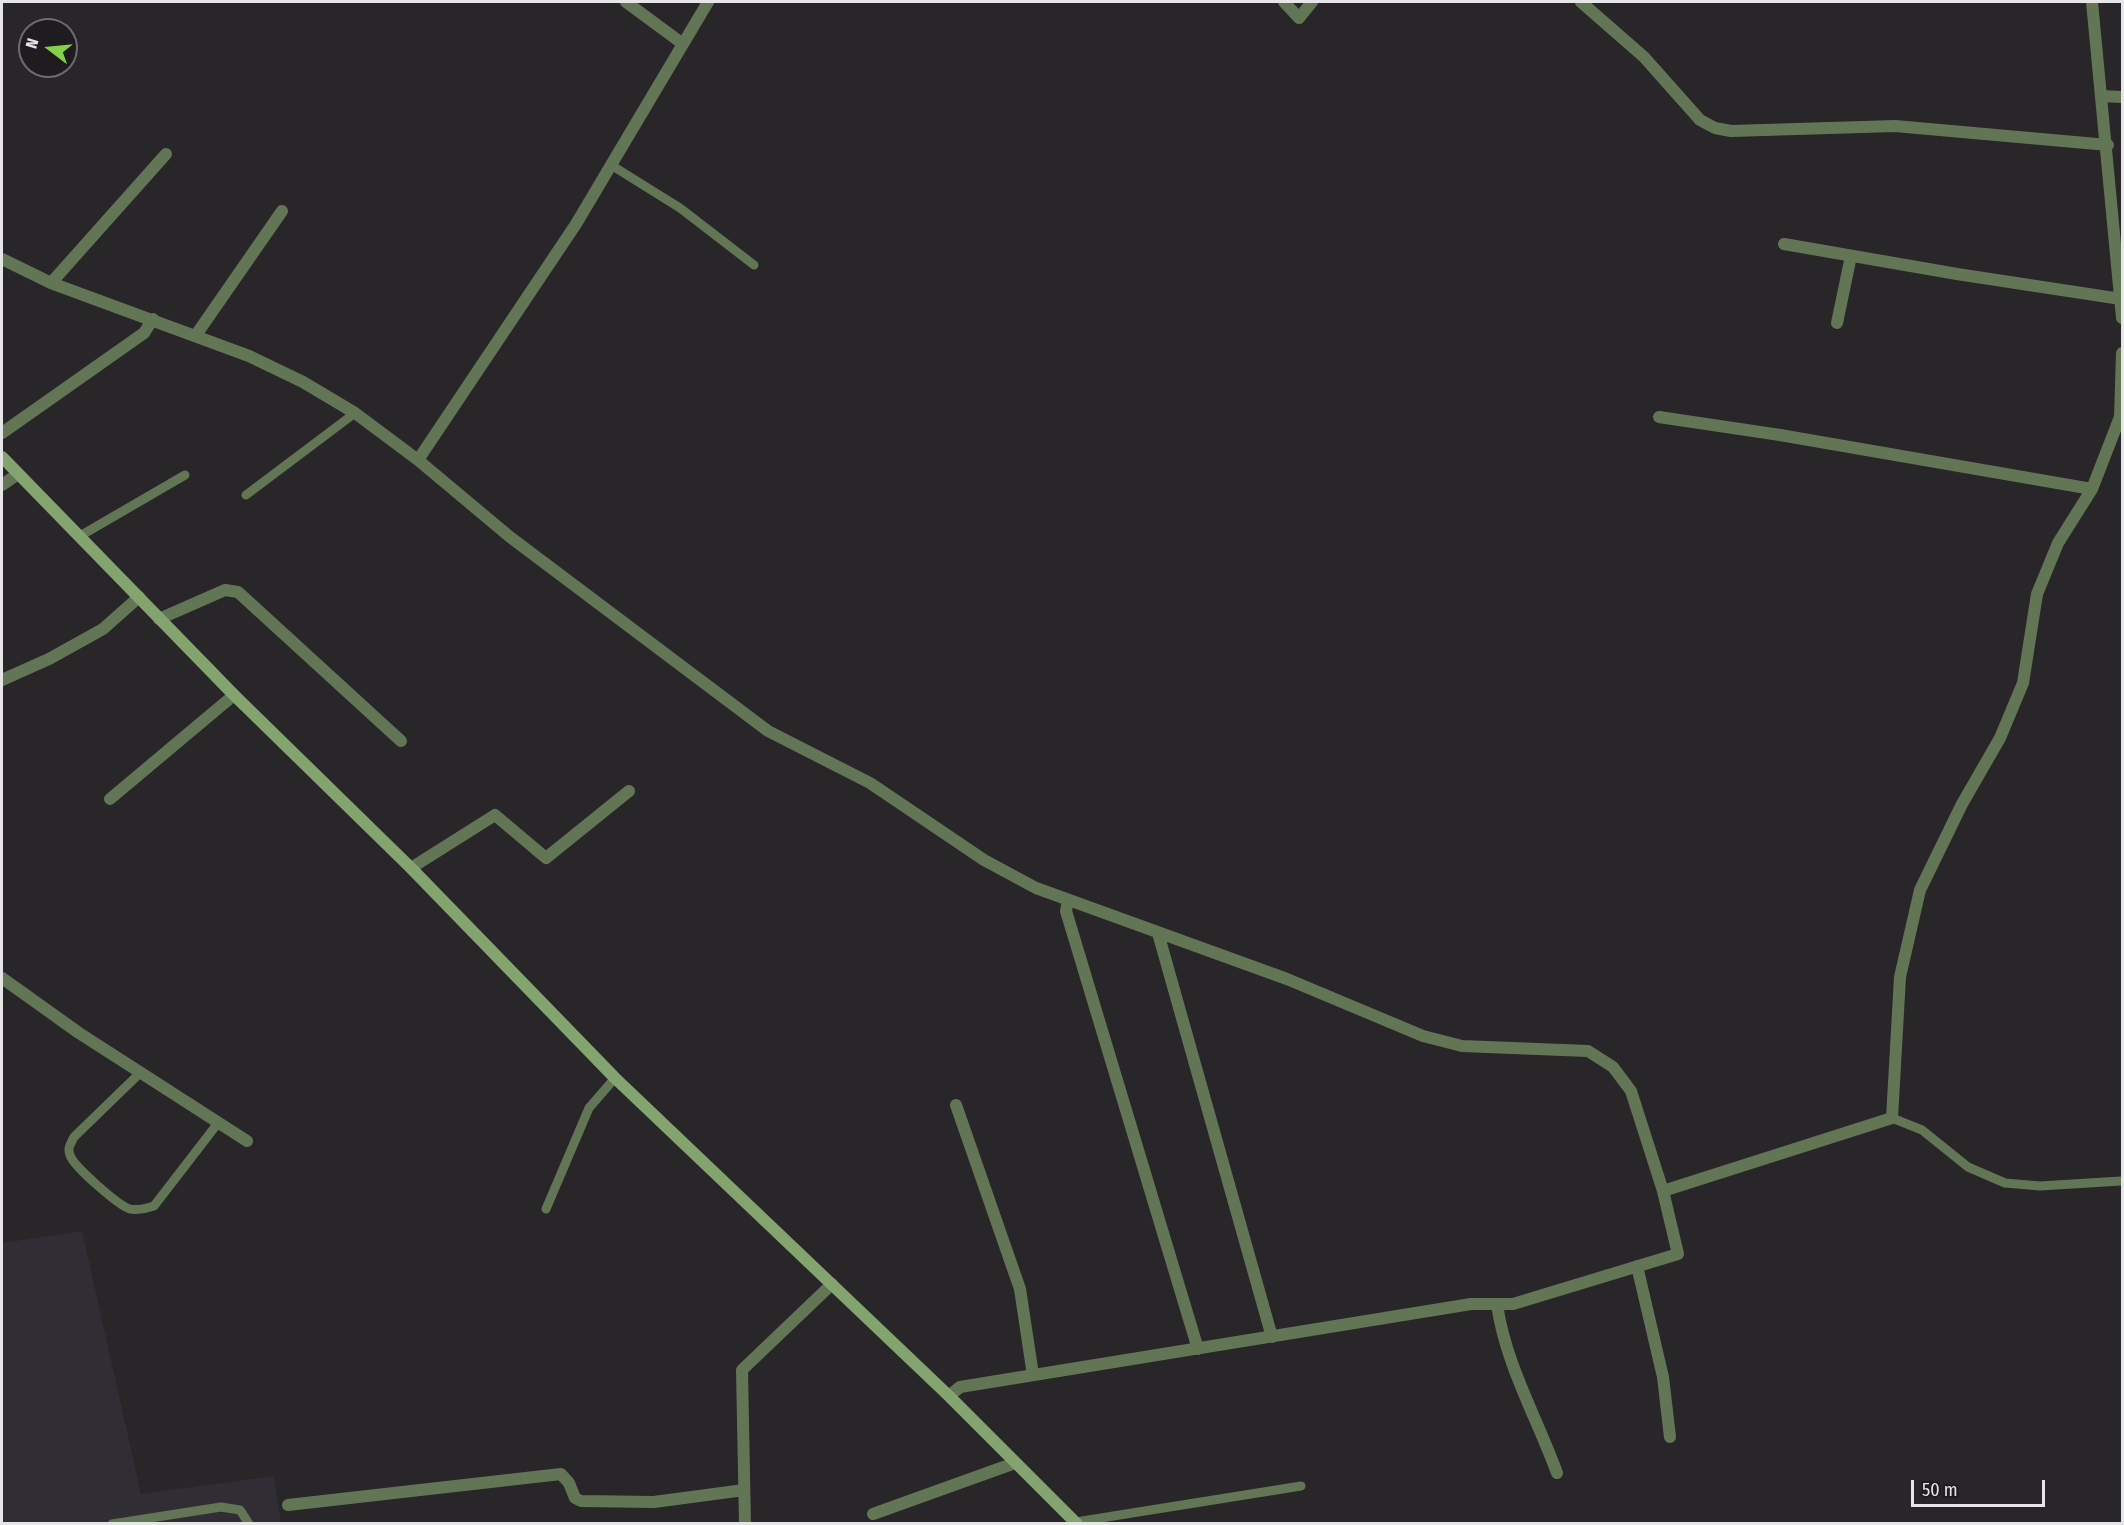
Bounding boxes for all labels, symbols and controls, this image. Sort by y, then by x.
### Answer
north arrow [18,18,78,78]
text: N [22,36,43,51]
scale bar [1914,1468,2048,1506]
text: 50 m [1922,1479,1958,1501]

